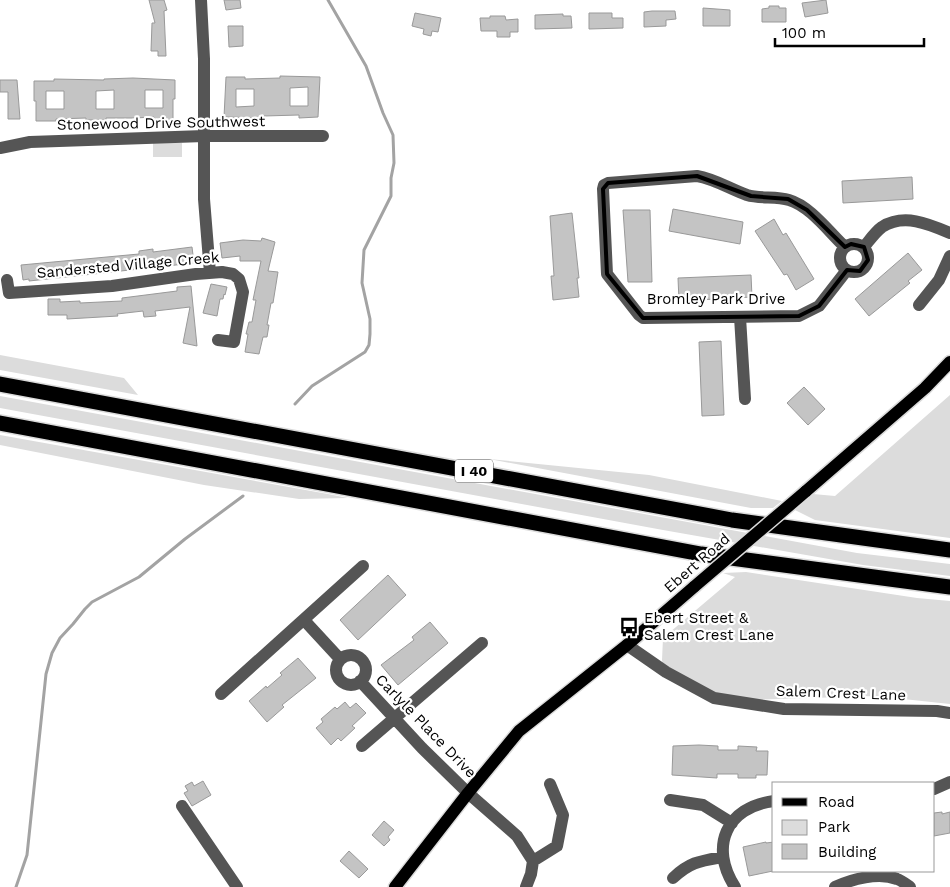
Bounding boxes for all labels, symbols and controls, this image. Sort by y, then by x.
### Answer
scale bar [775,15,924,47]
text: 100 m [782,24,826,42]
street label: Stonewood Drive Southwest [57,112,266,134]
street label: Sandersted Village Creek [36,248,220,282]
street label: Bromley Park Drive [647,290,785,308]
road number: I 40 [455,460,493,482]
street label: Ebert Road [660,530,734,596]
place label: Ebert Street & Salem Crest Lane [644,609,774,644]
bus stop icon: Ebert Street & Salem Crest Lane [618,616,640,638]
street label: Carlyle Place Drive [372,671,480,781]
street label: Salem Crest Lane [776,682,906,704]
legend [772,782,935,872]
text: Road [818,793,855,811]
text: Park [818,818,851,836]
text: Building [818,843,876,861]

